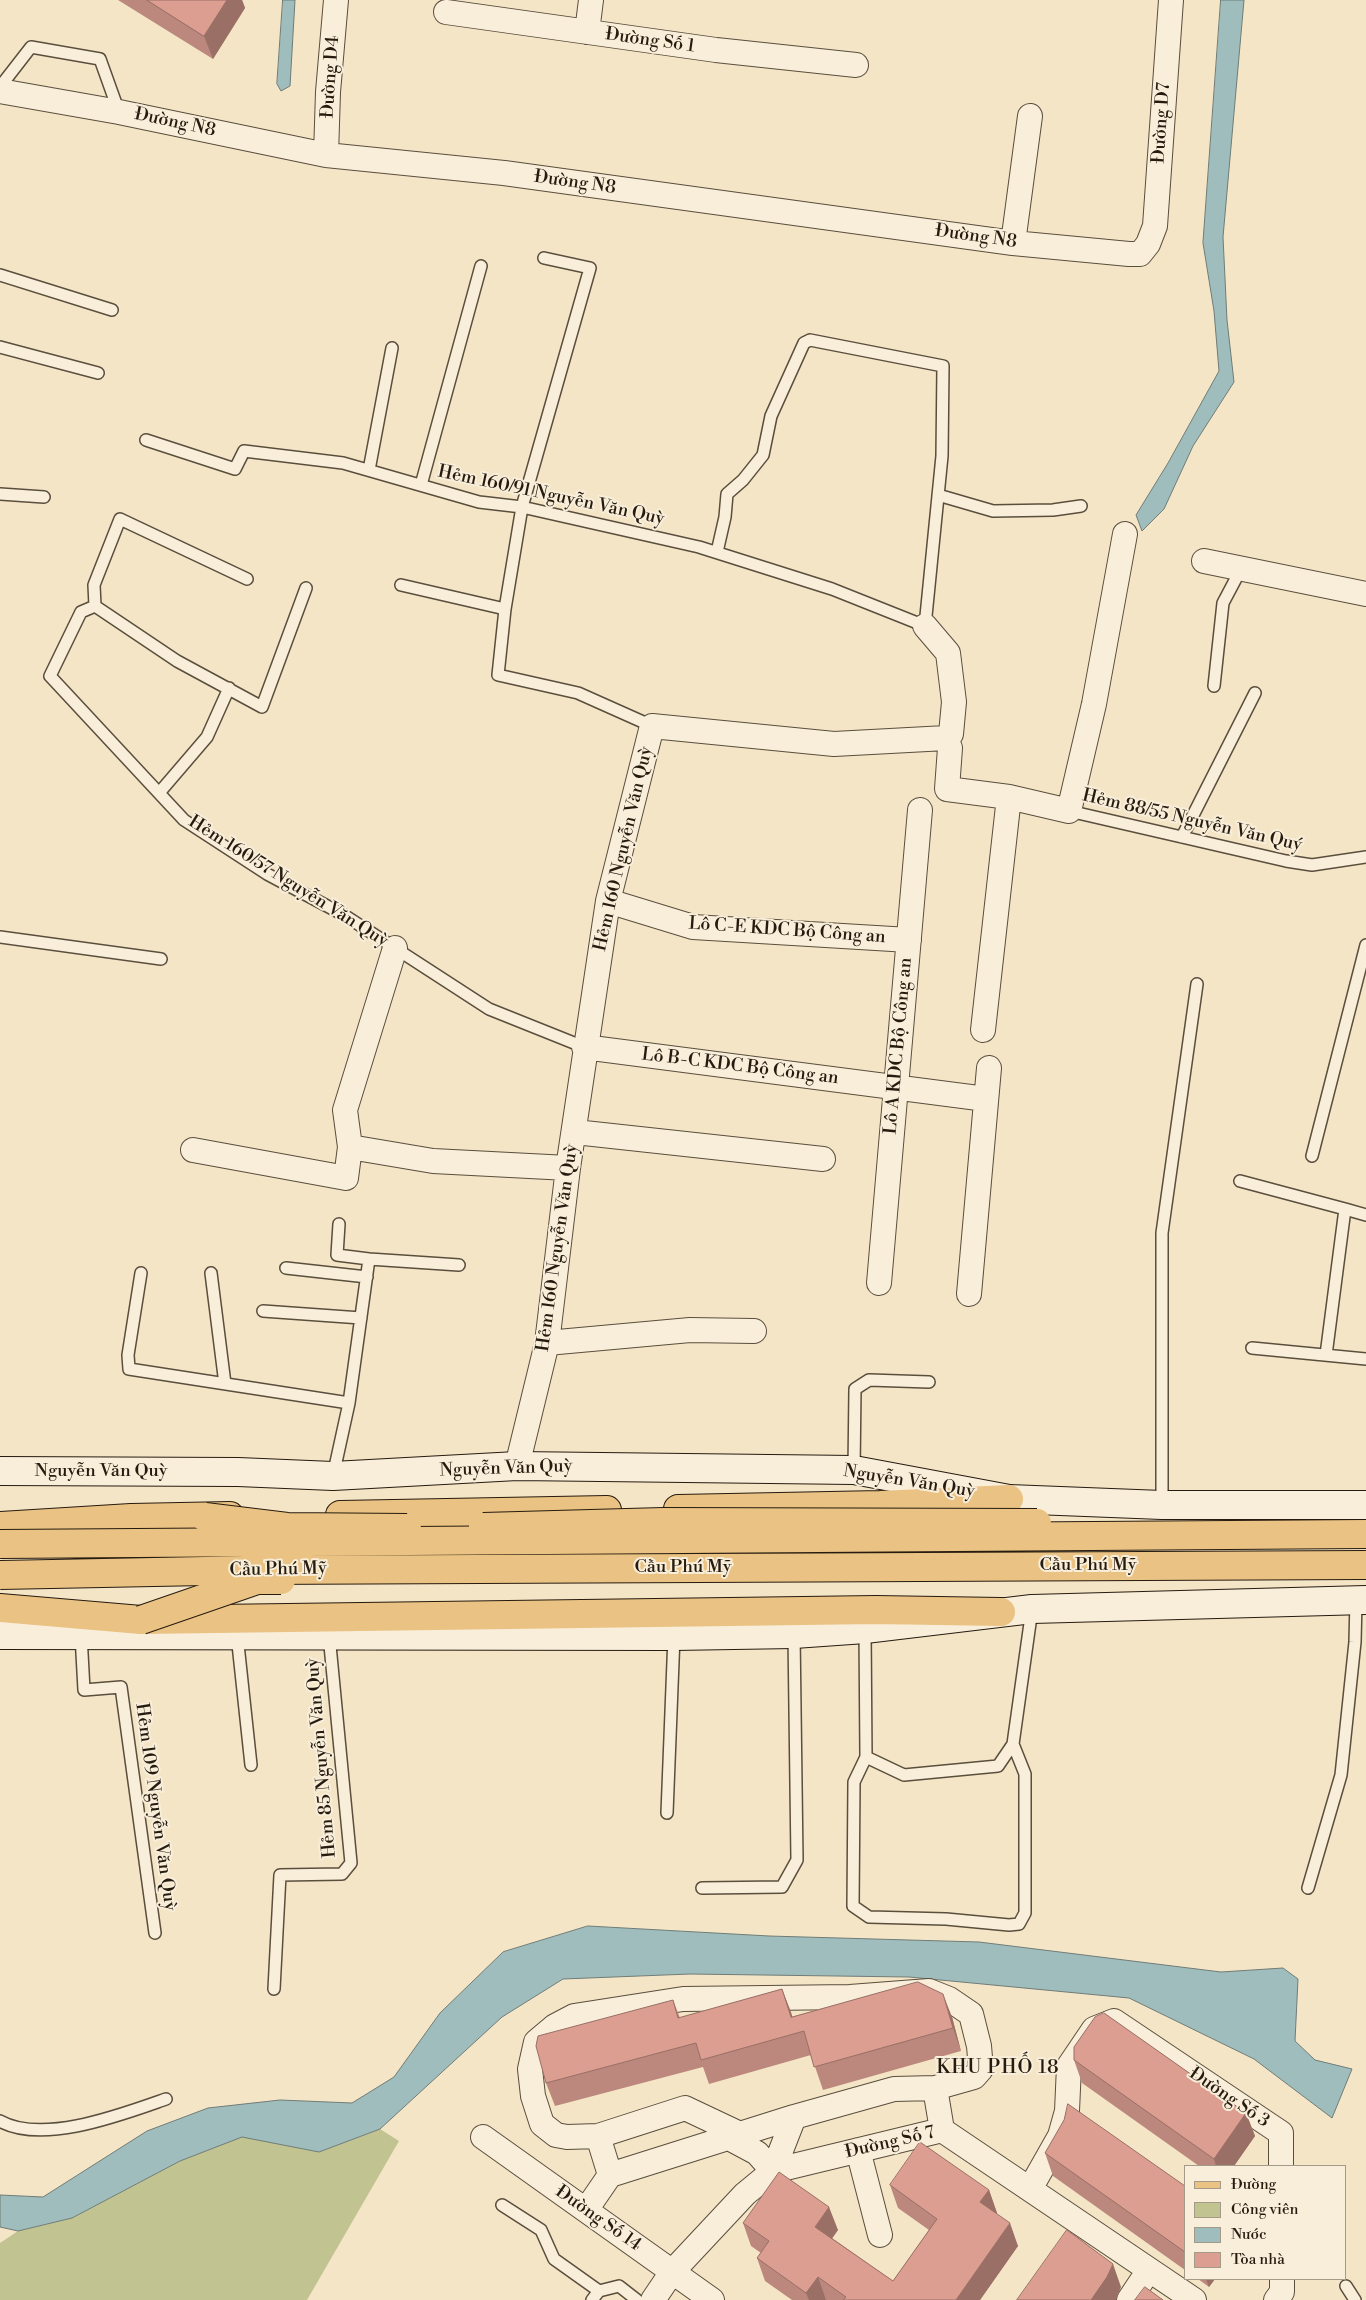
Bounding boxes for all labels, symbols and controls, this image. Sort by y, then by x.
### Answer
street label: Đường Số 1 [604,24,696,58]
street label: Đường D4 [317,35,345,119]
street label: Đường D7 [1148,82,1176,164]
street label: Đường N8 [132,104,218,142]
street label: Đường N8 [533,167,617,199]
street label: Đường N8 [934,221,1018,253]
street label: Hẻm 160/91 Nguyễn Văn Quỳ [436,461,666,531]
street label: Hẻm 160 Nguyễn Văn Quỳ [590,744,658,954]
street label: Hẻm 88/55 Nguyễn Văn Quý [1080,785,1304,857]
street label: Hẻm 160/57 Nguyễn Văn Quỳ [184,812,392,952]
street label: Lô C-E KDC Bộ Công an [688,913,886,949]
street label: Lô A KDC Bộ Công an [881,957,917,1135]
street label: Lô B-C KDC Bộ Công an [640,1044,840,1090]
street label: Hẻm 160 Nguyễn Văn Quỳ [533,1143,583,1353]
street label: Nguyễn Văn Quỳ [439,1456,573,1482]
street label: Nguyễn Văn Quỳ [35,1461,167,1483]
street label: Nguyễn Văn Quỳ [842,1461,976,1503]
street label: Cầu Phú Mỹ [1039,1555,1137,1577]
street label: Cầu Phú Mỹ [634,1557,732,1579]
street label: Cầu Phú Mỹ [229,1558,327,1582]
street label: Hẻm 85 Nguyễn Văn Quỳ [303,1657,341,1859]
street label: Hẻm 109 Nguyễn Văn Quỳ [130,1702,180,1912]
district label: KHU PHỐ 18 [935,2057,1061,2079]
street label: Đường Số 3 [1185,2063,1273,2133]
street label: Đường Số 7 [843,2122,937,2164]
legend [1184,2165,1346,2280]
text: Đường [1231,2175,1276,2194]
street label: Đường Số 14 [551,2181,645,2257]
text: Công viên [1231,2200,1298,2219]
text: Nước [1231,2225,1267,2244]
text: Tòa nhà [1231,2250,1285,2269]

